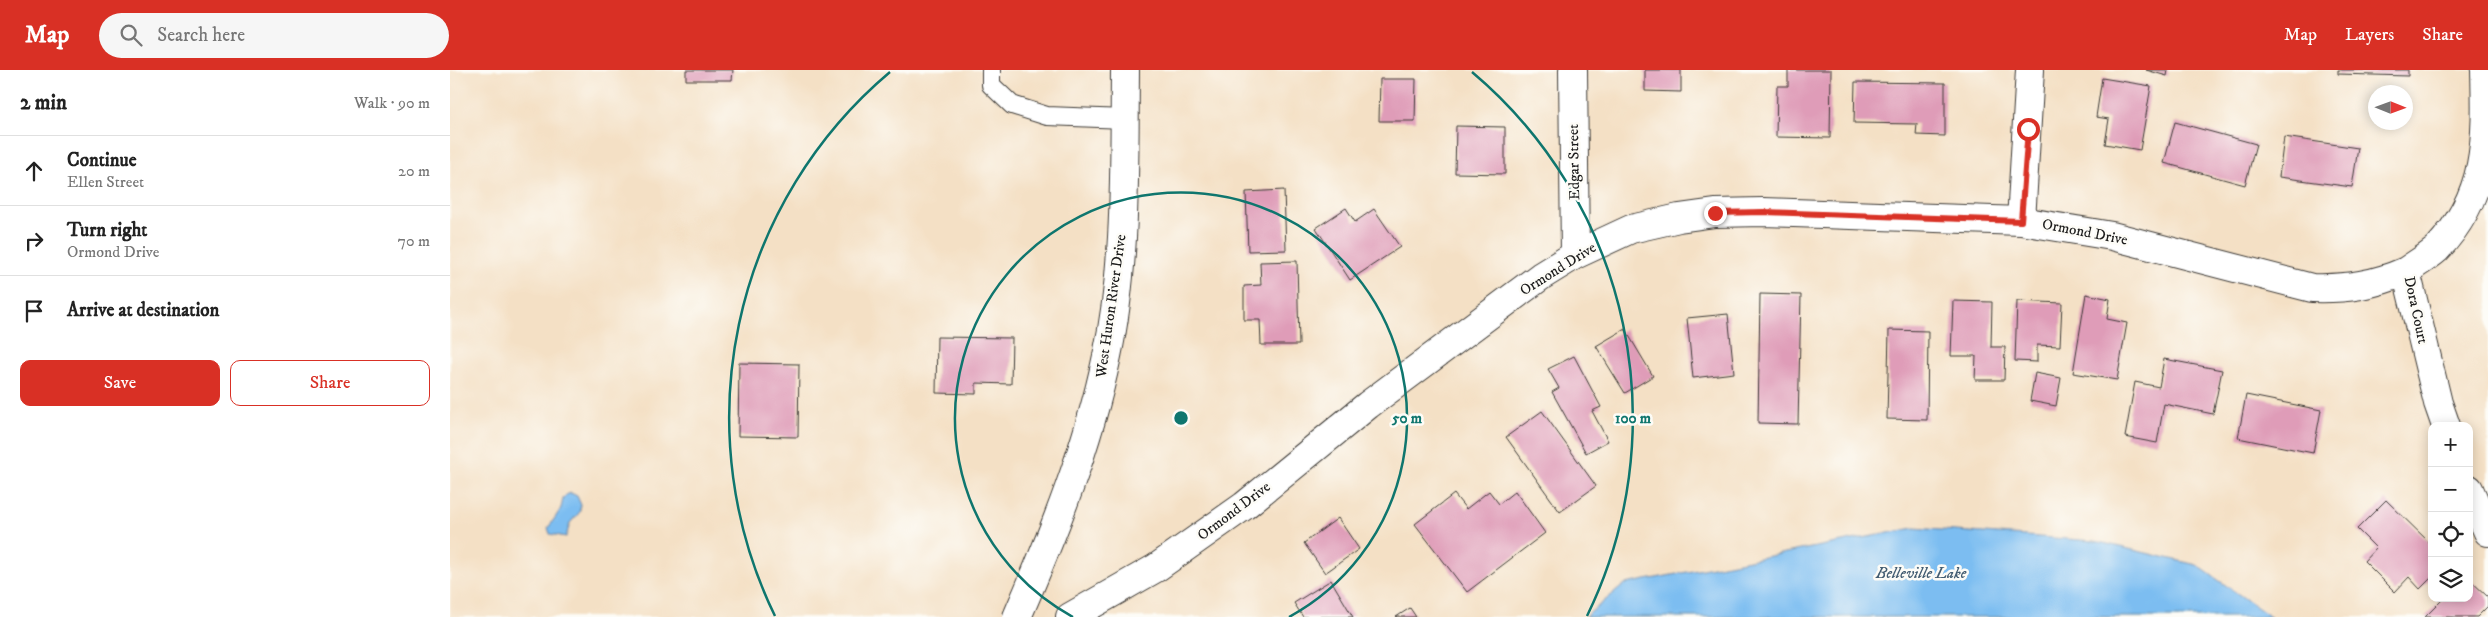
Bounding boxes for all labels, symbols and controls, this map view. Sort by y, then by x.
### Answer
search box [99,13,449,58]
text: Map [25,20,69,50]
icon: search [117,21,145,49]
text: Search here [157,24,245,47]
text: Map [2284,24,2317,46]
text: Layers [2345,24,2394,46]
text: Share [2422,24,2463,46]
north arrow [2368,85,2413,130]
text: 2 min [20,90,67,116]
text: Walk · 90 m [354,93,430,113]
route start [2017,118,2040,141]
street label: Edgar Street [1564,124,1584,200]
text: Continue [67,149,137,172]
icon: ahead [20,157,48,185]
text: 20 m [398,161,430,181]
text: Ellen Street [67,172,144,192]
route end [1704,202,1727,225]
street label: Ormond Drive [2041,214,2129,250]
text: Turn right [67,219,147,242]
icon: right [20,227,48,255]
text: 70 m [398,231,430,251]
street label: West Huron River Drive [1091,233,1130,380]
street label: Ormond Drive [1516,238,1600,300]
text: Ormond Drive [67,242,159,262]
street label: Dora Court [2400,275,2432,346]
icon: arrive [20,297,48,325]
text: Arrive at destination [67,299,219,322]
button: Save [20,360,220,406]
button: Share [230,360,430,406]
centre of rings [1172,409,1190,427]
text: 50 m [1391,409,1423,428]
text: 100 m [1615,409,1652,428]
map controls [2428,422,2473,602]
button: + [2428,422,2473,467]
button: − [2428,467,2473,512]
street label: Ormond Drive [1194,477,1274,545]
button: locate [2428,512,2473,557]
button: layers [2428,557,2473,602]
water label: Belleville Lake [1875,563,1967,583]

